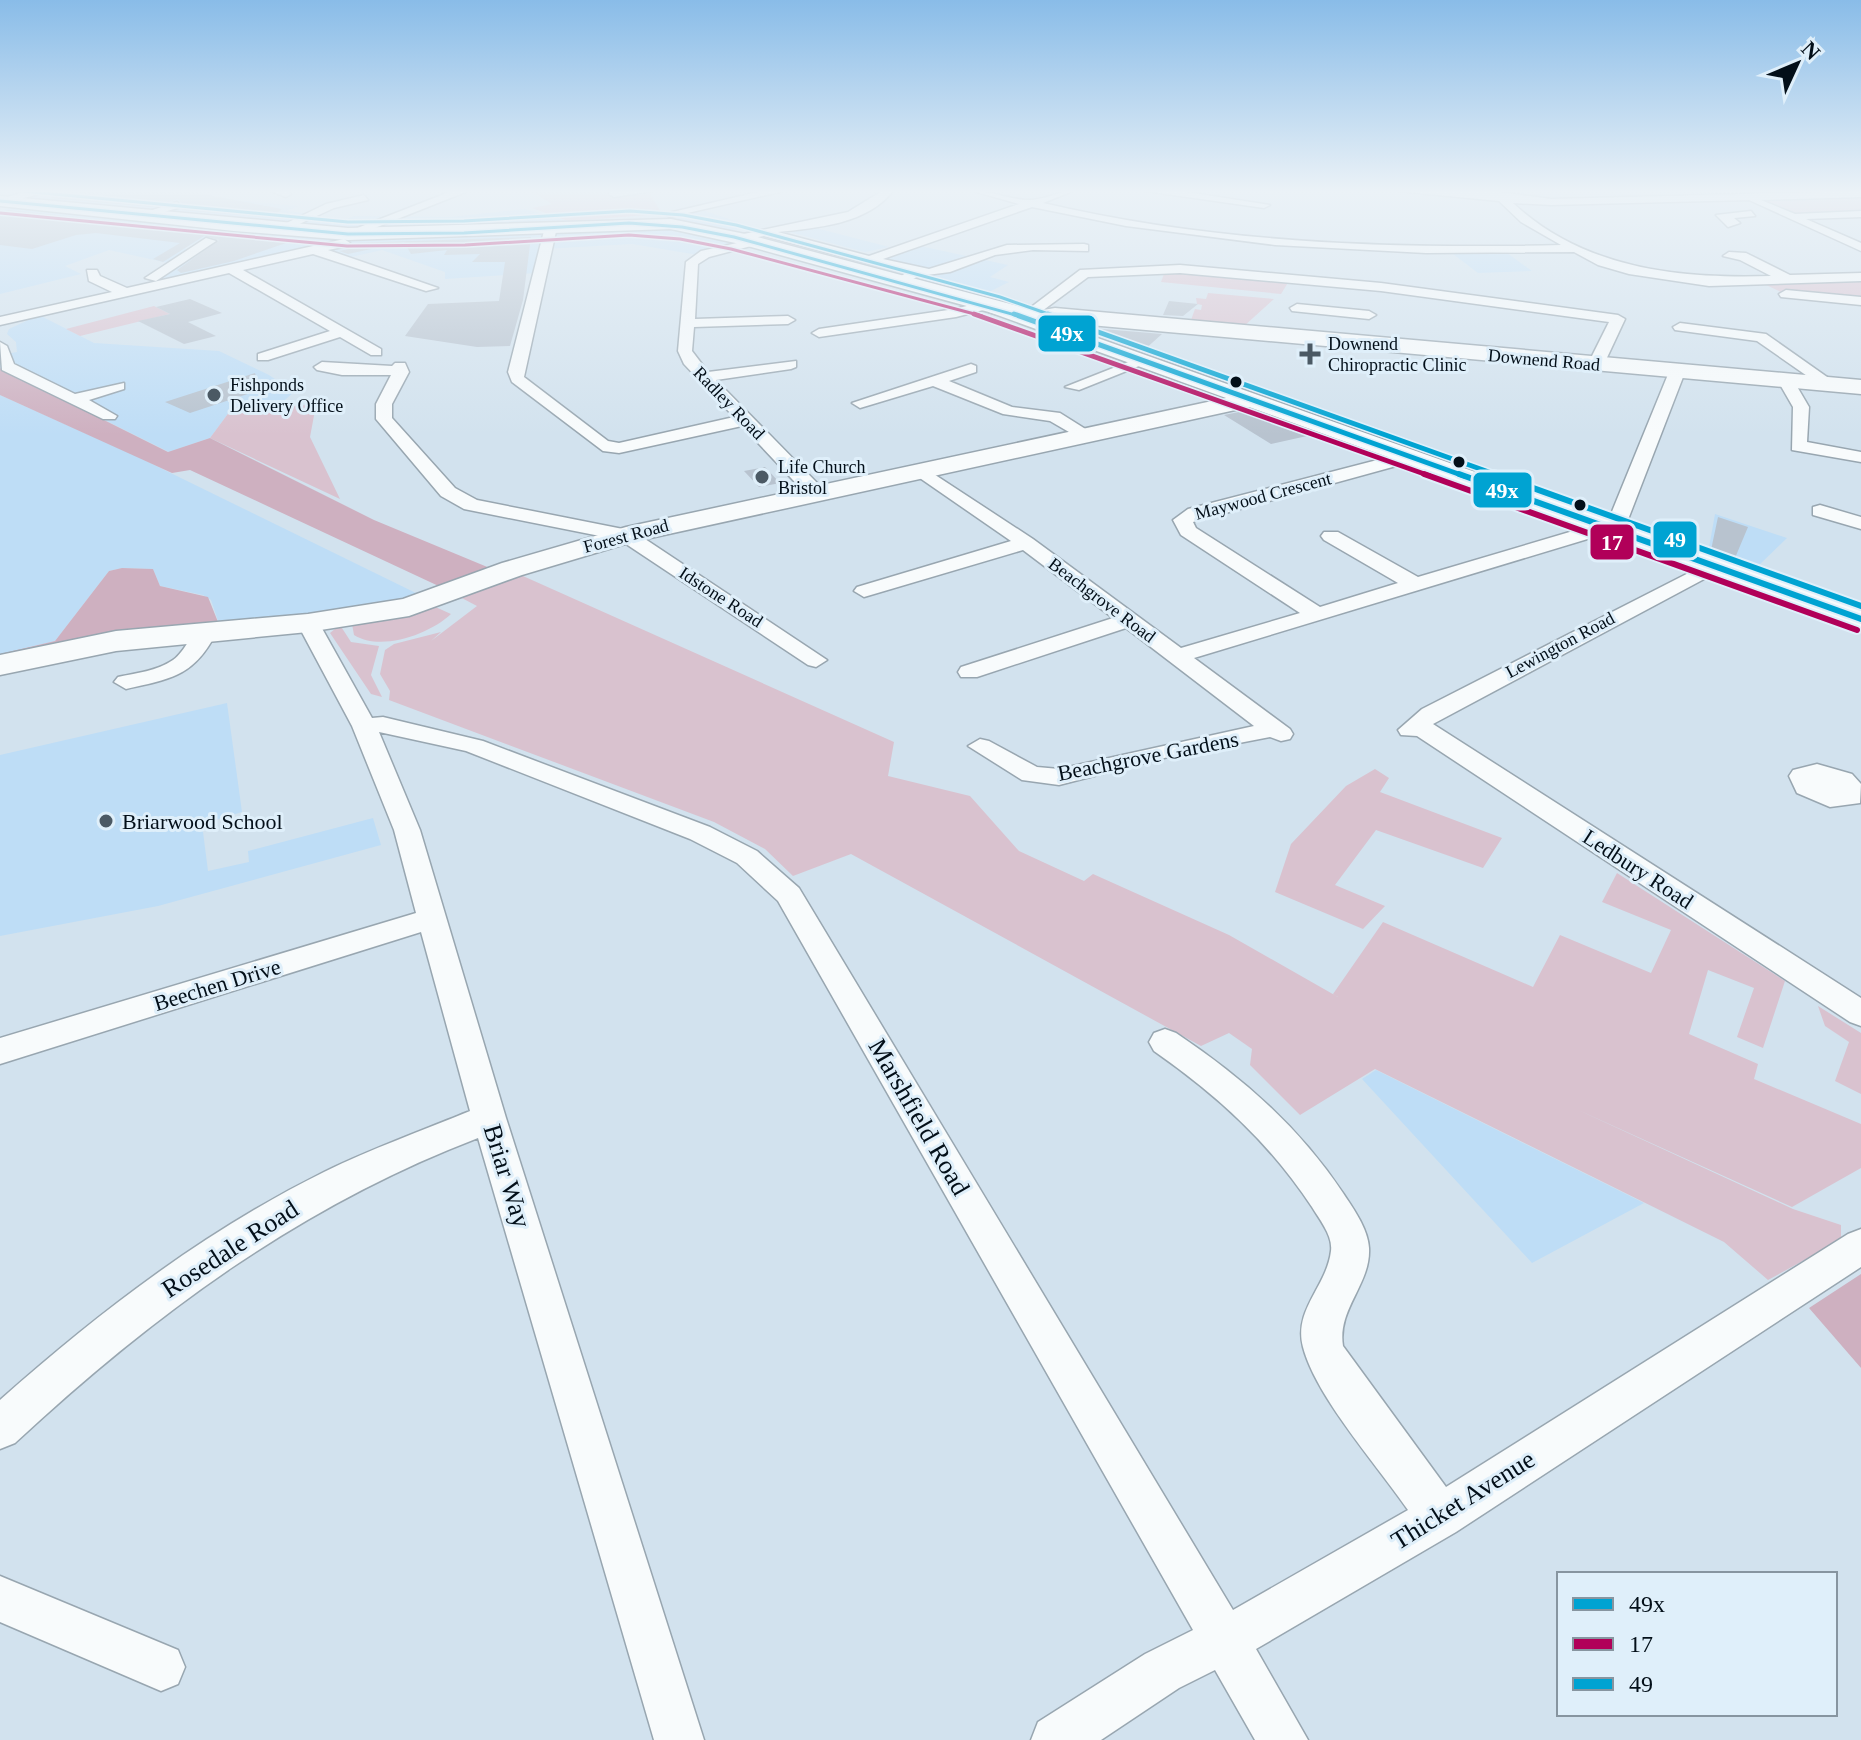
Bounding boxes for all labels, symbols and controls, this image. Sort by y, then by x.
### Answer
north arrow [1757,24,1837,104]
text: N [1797,36,1826,65]
line badge: 49x [1037,314,1097,353]
text: 49x [1051,321,1084,346]
place label: Downend Chiropractic Clinic [1328,334,1466,375]
marker: Downend Chiropractic Clinic [1299,343,1321,365]
street label: Downend Road [1487,345,1601,375]
street label: Radley Road [689,362,769,444]
unlabelled marker [1228,374,1244,390]
place label: Fishponds Delivery Office [230,375,343,416]
marker: Fishponds Delivery Office [205,386,223,404]
unlabelled marker [1451,454,1467,470]
place label: Life Church Bristol [778,457,865,498]
marker: Life Church Bristol [753,468,771,486]
street label: Maywood Crescent [1193,468,1333,524]
line badge: 49x [1472,471,1533,509]
text: 49x [1486,478,1519,503]
unlabelled marker [1572,497,1588,513]
street label: Forest Road [581,515,671,557]
line badge: 49 [1652,520,1698,559]
line badge: 17 [1589,523,1635,561]
text: 49 [1664,527,1686,552]
text: 17 [1601,530,1623,555]
street label: Beachgrove Road [1045,553,1159,647]
street label: Idstone Road [676,563,766,631]
street label: Lewington Road [1502,608,1618,682]
street label: Beachgrove Gardens [1055,726,1241,786]
place label: Briarwood School [122,809,283,834]
marker: Briarwood School [97,812,115,830]
street label: Ledbury Road [1578,824,1698,914]
street label: Beechen Drive [151,954,283,1016]
street label: Marshfield Road [863,1034,975,1200]
street label: Briar Way [478,1121,536,1231]
street label: Rosedale Road [156,1194,304,1304]
street label: Thicket Avenue [1386,1444,1540,1556]
legend [1557,1572,1837,1716]
text: 49x [1629,1591,1665,1617]
text: 17 [1629,1631,1653,1657]
text: 49 [1629,1671,1653,1697]

